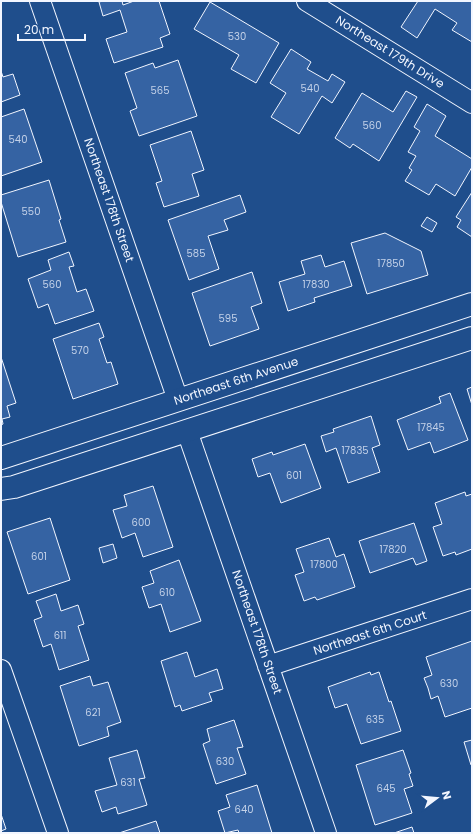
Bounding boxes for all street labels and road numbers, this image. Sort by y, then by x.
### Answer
street label: Northeast 179th Drive [333,11,448,92]
street label: Northeast 178th Street [80,135,139,264]
street label: Northeast 6th Avenue [171,352,300,409]
street label: Northeast 178th Street [228,567,287,696]
street label: Northeast 6th Court [311,606,429,659]

